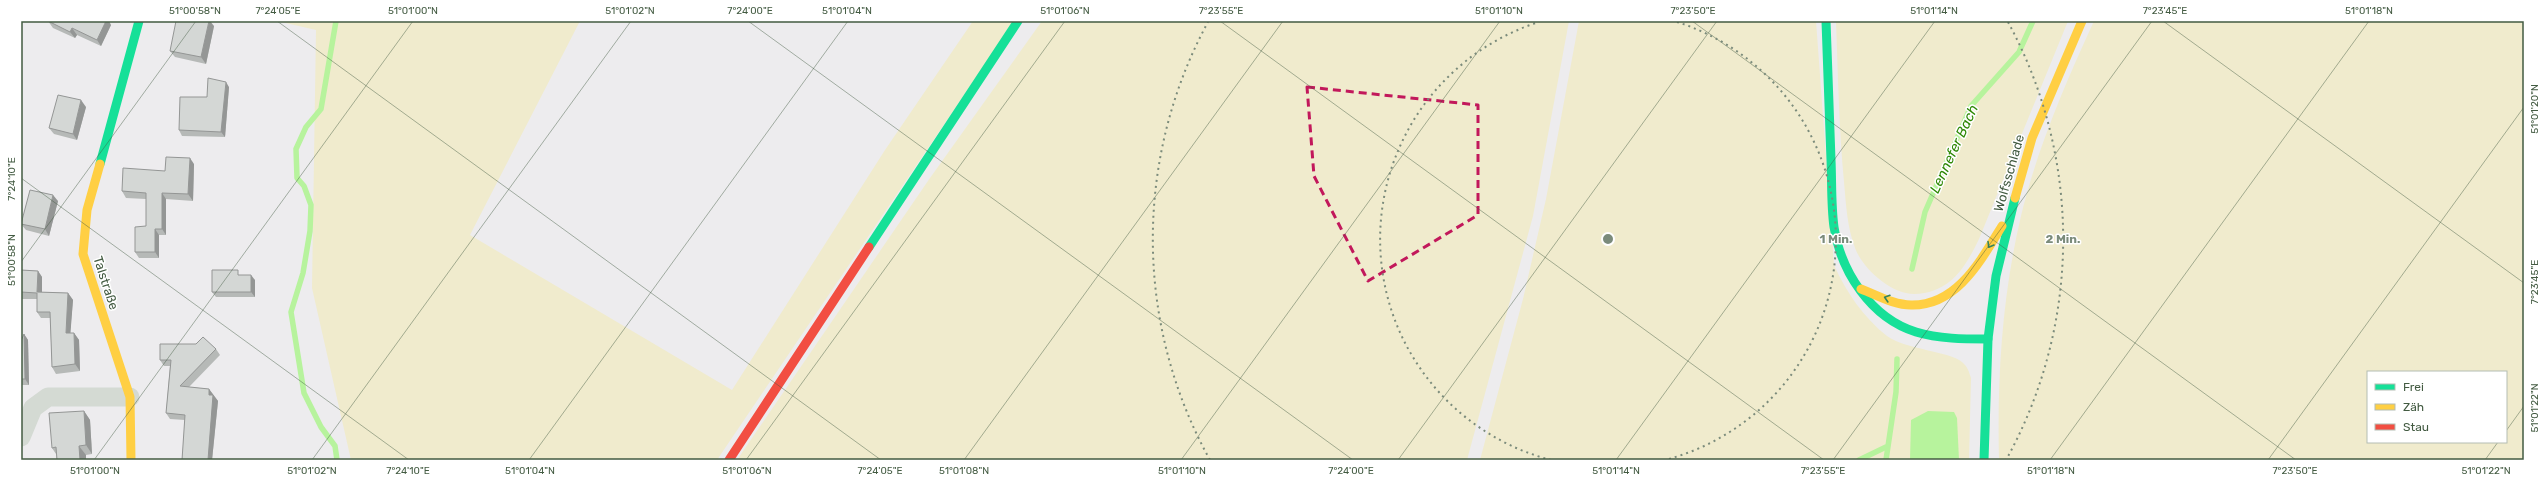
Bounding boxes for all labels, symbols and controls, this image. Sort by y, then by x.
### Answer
text: 51°00'58"N [169,5,221,17]
text: 7°24'05"E [255,5,301,17]
text: 51°01'00"N [388,5,438,17]
text: 51°01'02"N [605,5,655,17]
text: 7°24'00"E [727,5,773,17]
text: 51°01'04"N [822,5,872,17]
text: 51°01'06"N [1040,5,1090,17]
text: 7°23'55"E [1199,5,1243,17]
text: 51°01'10"N [1475,5,1523,17]
text: 7°23'50"E [1670,5,1716,17]
text: 51°01'14"N [1910,5,1958,17]
text: 7°23'45"E [2143,5,2187,17]
text: 51°01'18"N [2345,5,2393,17]
text: 51°01'20"N [2529,84,2541,134]
water label: Lennefer Bach [1926,102,1982,196]
street label: Wolfsschlade [1991,133,2027,213]
text: 7°24'10"E [6,157,18,201]
centre of rings [1601,232,1615,246]
text: 1 Min. [1819,232,1853,246]
text: 2 Min. [2046,232,2080,246]
text: 51°00'58"N [6,234,18,286]
one-way arrow [1988,240,1995,247]
street label: Talstraße [90,254,122,312]
text: 7°23'45"E [2529,260,2541,304]
one-way arrow [1884,294,1891,303]
legend [2367,371,2507,443]
text: Frei [2403,380,2424,394]
text: 51°01'22"N [2529,383,2541,433]
text: Zäh [2403,400,2424,414]
text: Stau [2403,420,2429,434]
text: 51°01'00"N [70,465,120,477]
text: 51°01'02"N [287,465,337,477]
text: 7°24'10"E [386,465,430,477]
text: 51°01'04"N [505,465,555,477]
text: 51°01'06"N [722,465,772,477]
text: 7°24'05"E [857,465,903,477]
text: 51°01'08"N [939,465,989,477]
text: 51°01'10"N [1158,465,1206,477]
text: 7°24'00"E [1328,465,1374,477]
text: 51°01'14"N [1592,465,1640,477]
text: 7°23'55"E [1801,465,1845,477]
text: 51°01'18"N [2027,465,2075,477]
text: 7°23'50"E [2272,465,2318,477]
text: 51°01'22"N [2461,465,2511,477]

